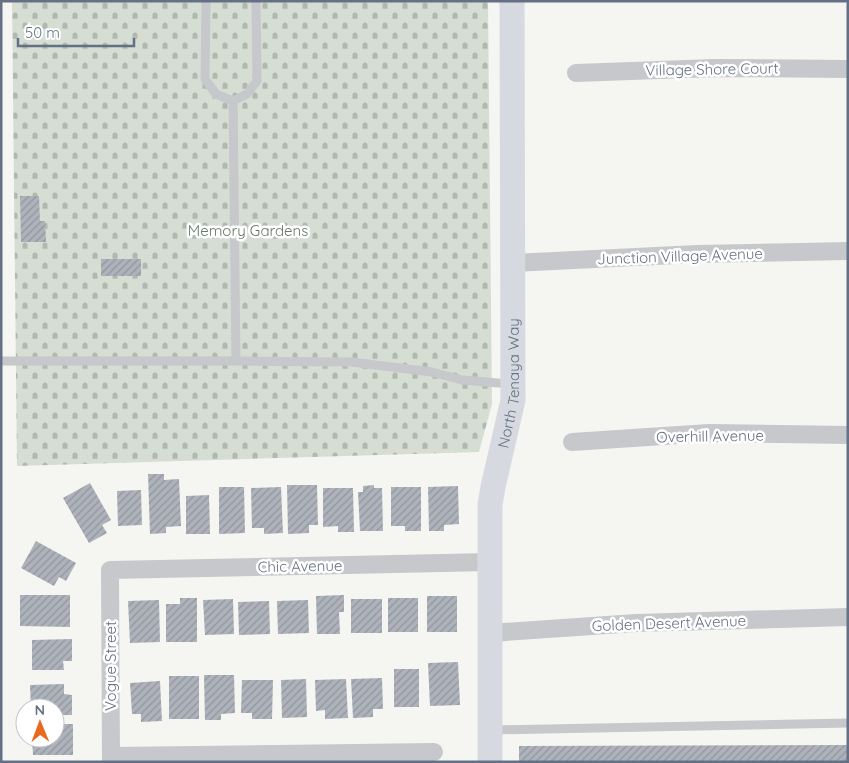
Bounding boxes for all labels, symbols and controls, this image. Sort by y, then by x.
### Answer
scale bar [18,15,134,47]
text: 50 m [25,23,60,42]
street label: Village Shore Court [645,58,779,80]
park label: Memory Gardens [188,221,308,240]
street label: Junction Village Avenue [597,244,763,268]
street label: North Tenaya Way [493,318,523,450]
street label: Overhill Avenue [656,426,764,446]
street label: Chic Avenue [257,556,343,576]
street label: Golden Desert Avenue [592,611,746,635]
street label: Vogue Street [101,621,120,711]
north arrow [15,698,65,748]
text: N [34,701,45,719]

